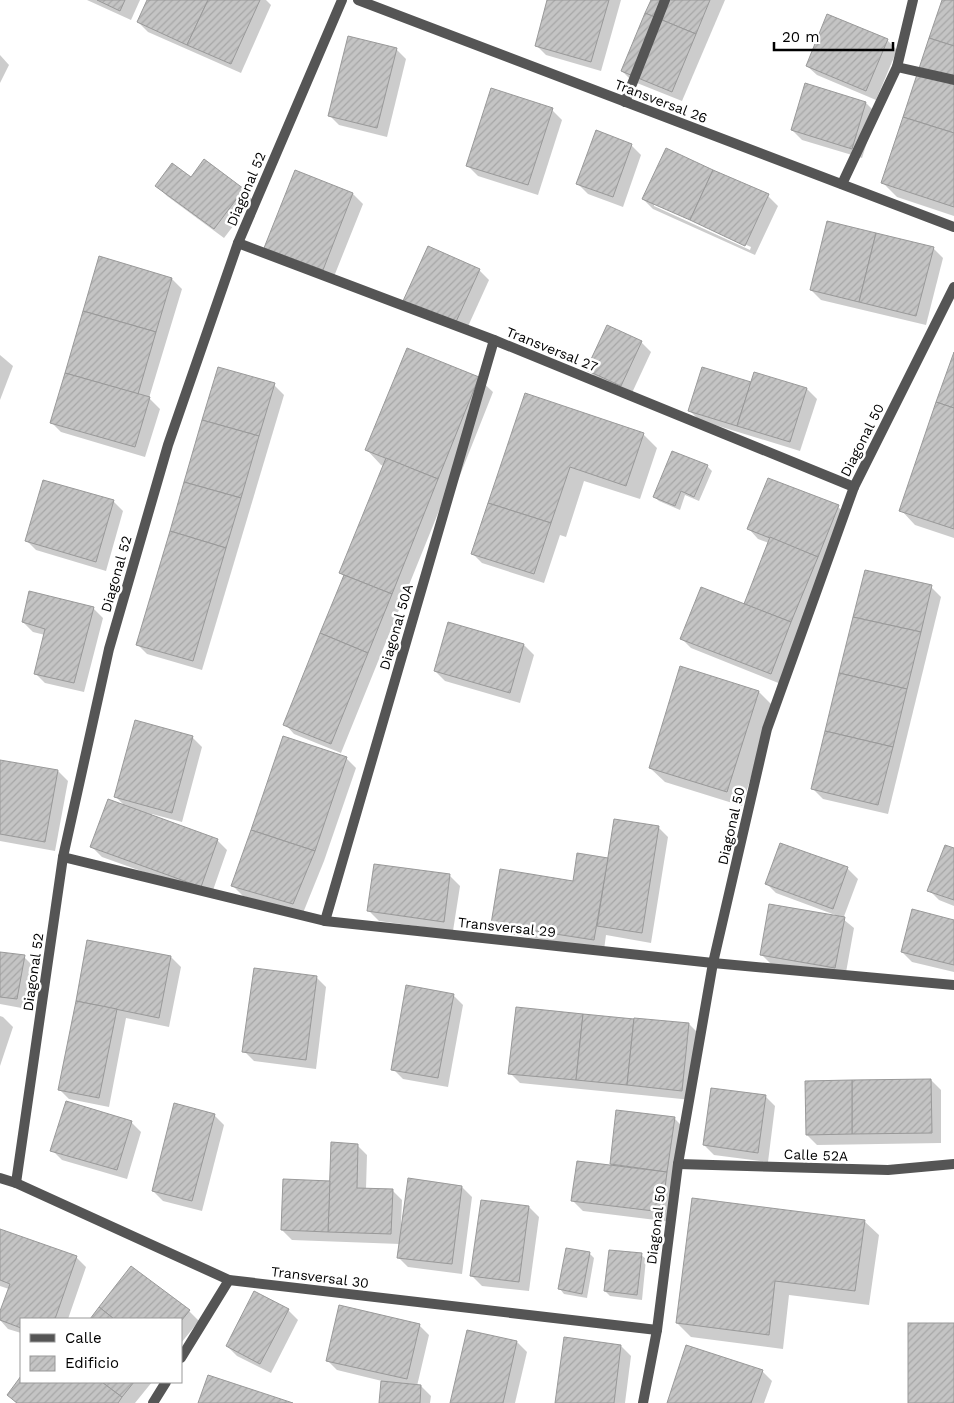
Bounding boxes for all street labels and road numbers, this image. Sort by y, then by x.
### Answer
street label: Transversal 26 [612,76,710,126]
street label: Diagonal 52 [223,150,269,228]
street label: Transversal 27 [504,323,600,375]
street label: Diagonal 50 [837,401,887,479]
street label: Diagonal 52 [97,534,135,614]
street label: Diagonal 50A [376,582,416,672]
street label: Diagonal 50 [714,785,748,867]
street label: Transversal 29 [457,914,557,940]
street label: Diagonal 52 [20,932,46,1012]
street label: Calle 52A [783,1146,849,1164]
street label: Diagonal 50 [643,1185,669,1265]
street label: Transversal 30 [270,1263,370,1291]

